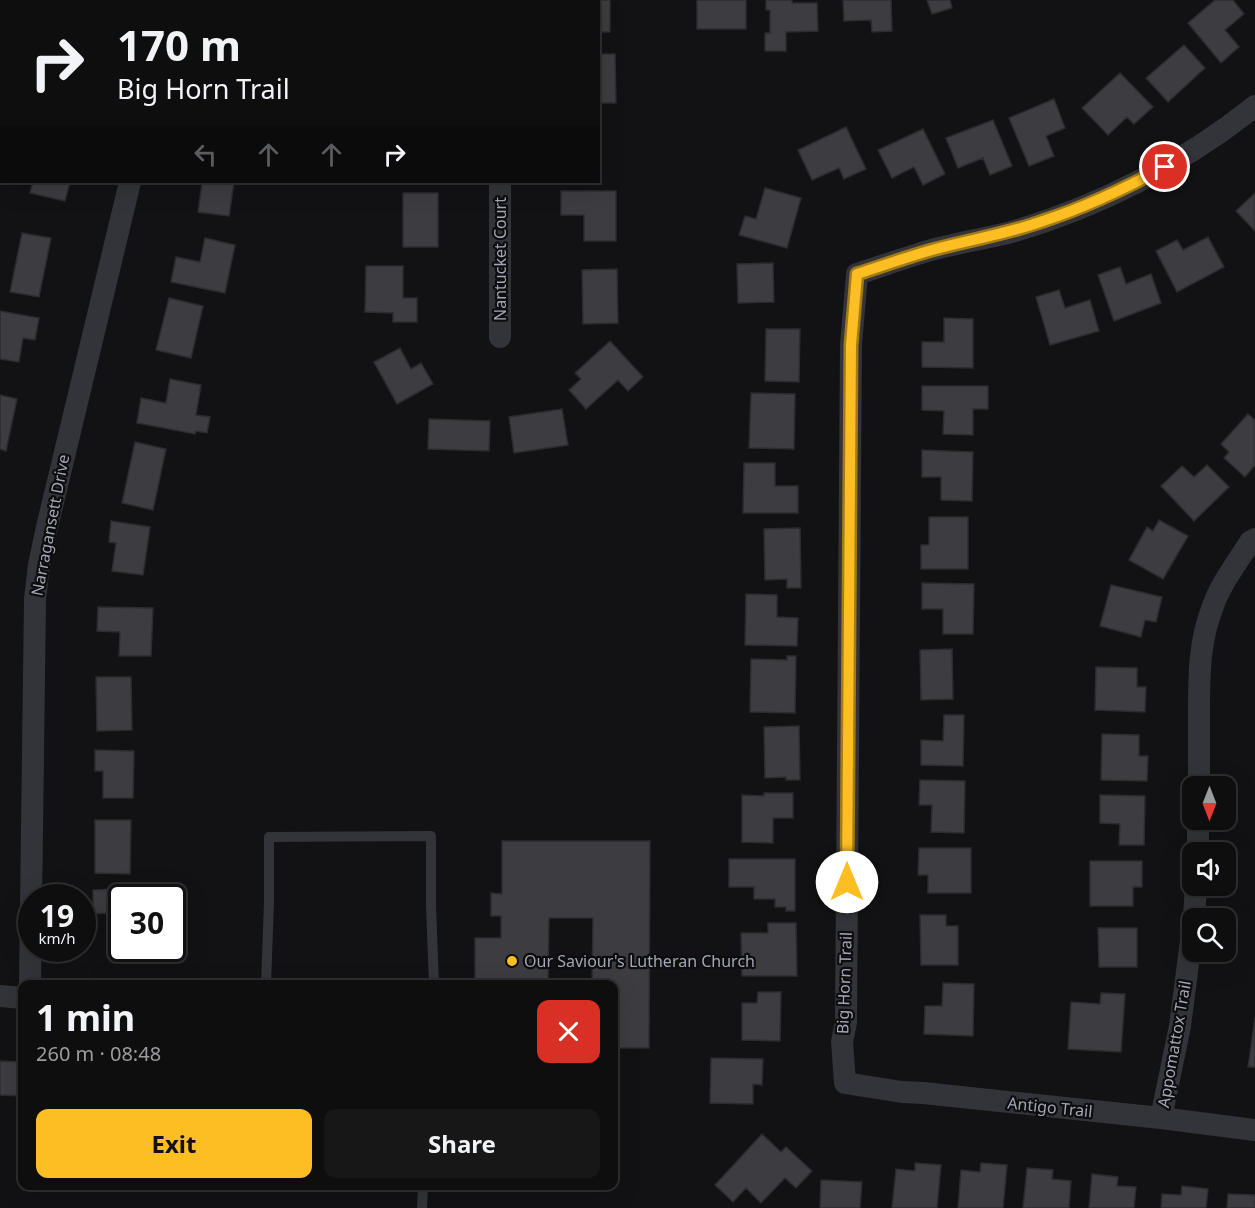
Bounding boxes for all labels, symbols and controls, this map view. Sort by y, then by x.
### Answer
text: 170 m [117,16,241,73]
icon: right [18,24,96,102]
text: Big Horn Trail [117,70,290,107]
icon: left [189,138,222,171]
icon: ahead [252,138,285,171]
icon: ahead [315,138,348,171]
icon: right [378,138,411,171]
pin [1139,141,1190,192]
icon: arrive [1148,150,1181,183]
street label: Nantucket Court [489,197,511,321]
street label: Narragansett Drive [25,452,75,598]
north arrow [1182,776,1236,830]
map controls [1182,776,1236,962]
button: sound [1182,842,1236,896]
position arrow [815,850,879,914]
speed limit sign: 30 [108,884,186,962]
text: 19 [40,895,74,936]
button: search [1182,908,1236,962]
text: km/h [39,928,75,948]
street label: Big Horn Trail [831,931,857,1035]
place label: Our Saviour's Lutheran Church [524,950,755,972]
marker: Our Saviour's Lutheran Church [505,954,519,968]
street label: Appomattox Trail [1152,979,1196,1109]
text: 1 min [36,993,135,1042]
button: close [537,1000,600,1063]
text: 260 m · 08:48 [36,1040,161,1067]
street label: Antigo Trail [1006,1092,1094,1122]
button: Exit [36,1109,312,1178]
button: Share [324,1109,600,1178]

